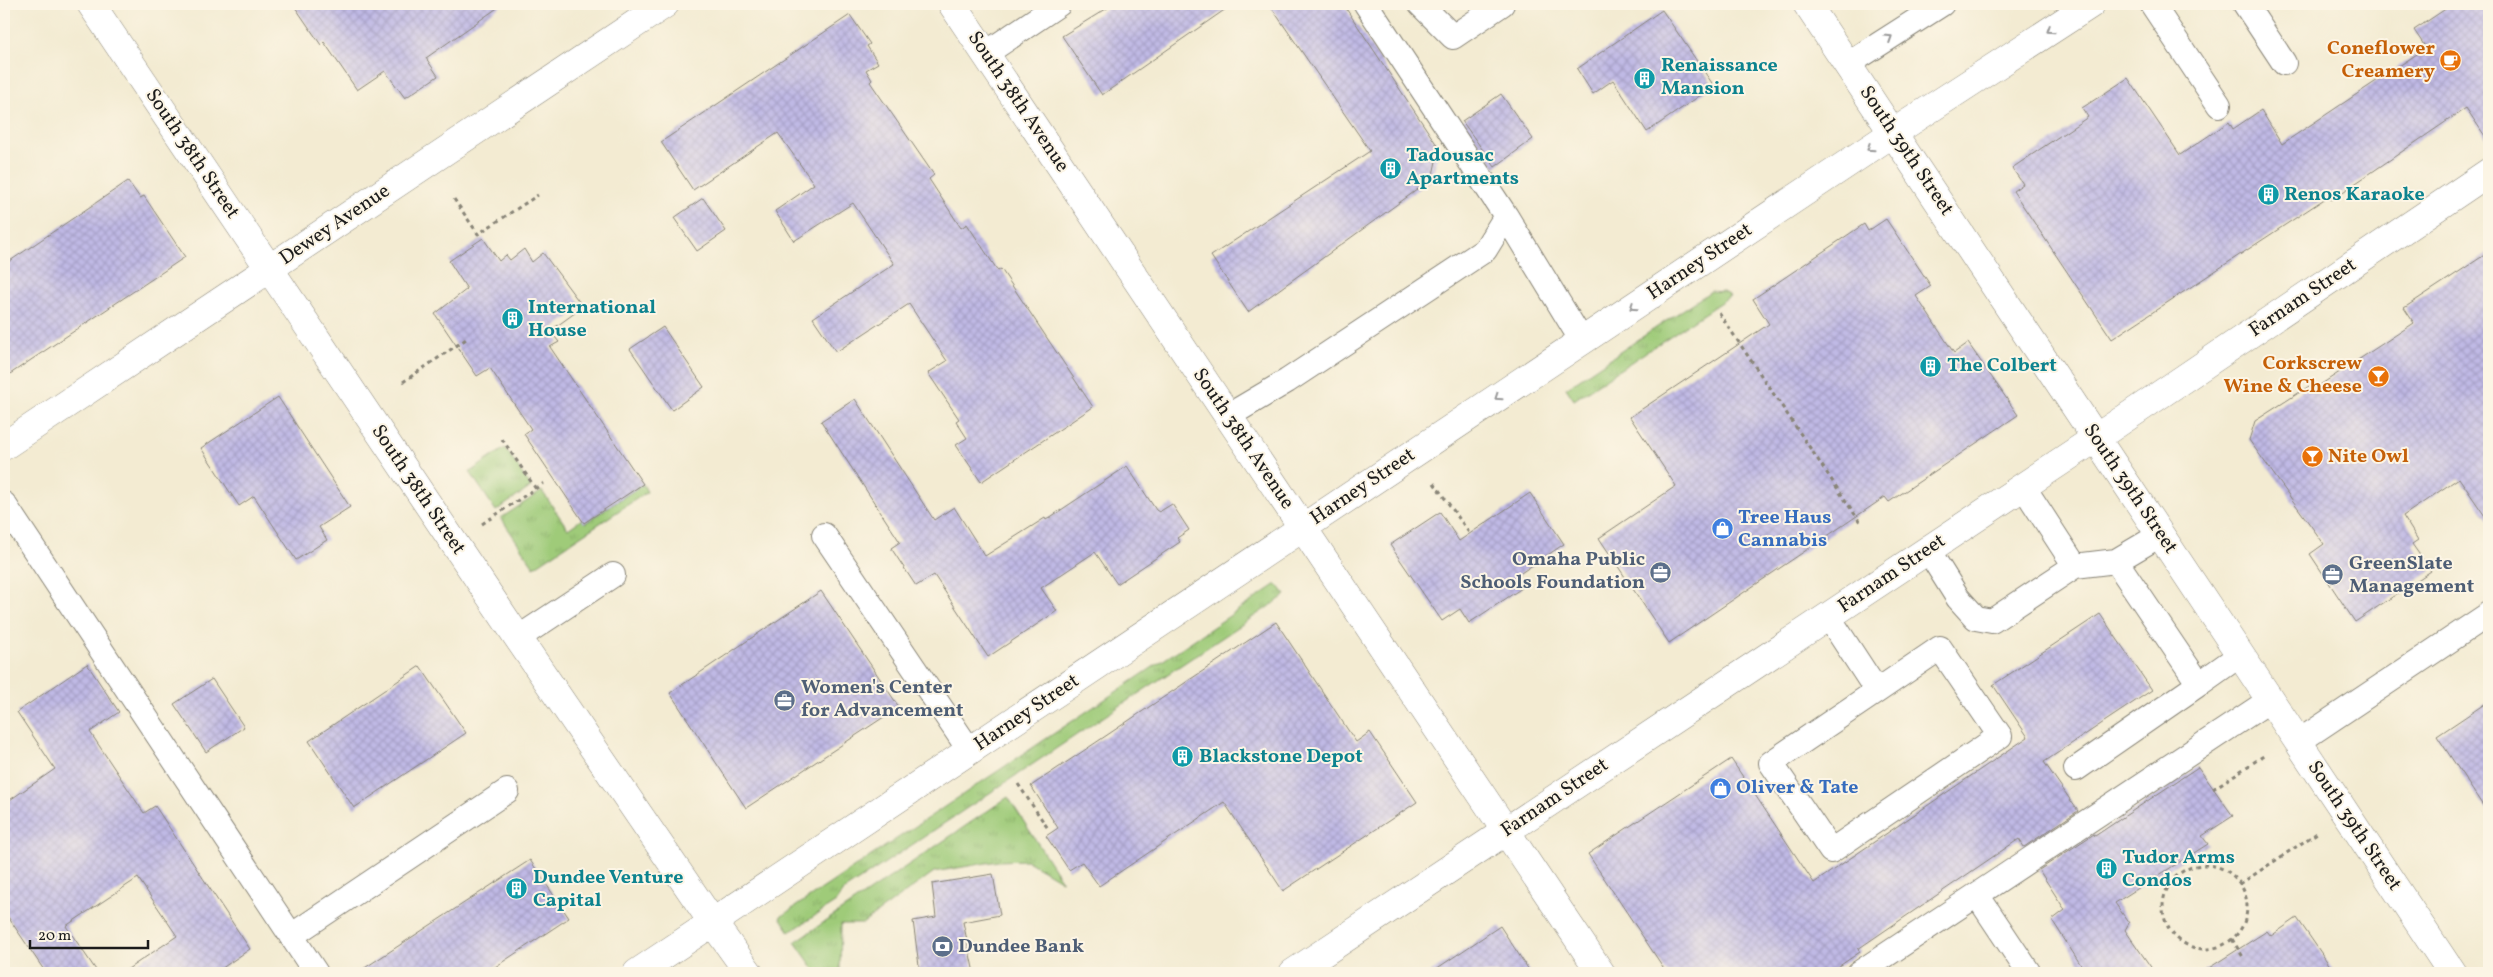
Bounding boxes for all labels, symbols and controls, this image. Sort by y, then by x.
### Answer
one-way arrow [2046,24,2055,34]
street label: South 38th Avenue [960,26,1076,178]
one-way arrow [1884,35,1893,45]
place label: Coneflower Creamery [2327,35,2435,86]
cafe icon: Coneflower Creamery [2439,49,2463,73]
place label: Renaissance Mansion [1661,52,1778,103]
building icon: Renaissance Mansion [1633,66,1657,90]
street label: South 39th Street [1852,80,1960,222]
street label: South 38th Street [138,83,246,225]
place label: Tadousac Apartments [1406,142,1519,193]
one-way arrow [1866,142,1876,151]
building icon: Tadousac Apartments [1378,156,1402,180]
street label: Dewey Avenue [274,178,396,272]
place label: Renos Karaoke [2284,181,2425,209]
building icon: Renos Karaoke [2256,183,2280,207]
street label: Harney Street [1642,216,1758,308]
street label: Farnam Street [2244,252,2362,344]
place label: International House [528,294,656,345]
one-way arrow [1630,300,1639,310]
building icon: International House [500,307,524,331]
place label: Corkscrew Wine & Cheese [2224,350,2362,401]
place label: The Colbert [1947,352,2057,380]
building icon: The Colbert [1919,354,1943,378]
street label: South 38th Avenue [1185,363,1301,515]
bar icon: Corkscrew Wine & Cheese [2366,364,2390,388]
one-way arrow [1494,391,1504,400]
street label: South 39th Street [2076,418,2184,560]
street label: South 38th Street [364,419,472,561]
street label: Harney Street [1305,441,1421,533]
place label: Nite Owl [2328,443,2409,471]
bar icon: Nite Owl [2300,445,2324,469]
place label: Tree Haus Cannabis [1738,504,1832,555]
shop icon: Tree Haus Cannabis [1710,517,1734,541]
street label: Farnam Street [1833,528,1951,620]
place label: Omaha Public Schools Foundation [1460,546,1645,597]
place label: GreenSlate Management [2349,550,2475,601]
office icon: Omaha Public Schools Foundation [1649,560,1673,584]
office icon: GreenSlate Management [2321,563,2345,587]
street label: Harney Street [969,667,1085,759]
place label: Women's Center for Advancement [801,674,964,725]
office icon: Women's Center for Advancement [773,688,797,712]
place label: Blackstone Depot [1199,743,1363,771]
building icon: Blackstone Depot [1171,745,1195,769]
street label: Farnam Street [1496,752,1614,844]
street label: South 39th Street [2300,755,2408,897]
place label: Oliver & Tate [1736,774,1859,802]
shop icon: Oliver & Tate [1708,776,1732,800]
place label: Tudor Arms Condos [2122,844,2235,895]
building icon: Tudor Arms Condos [2094,857,2118,881]
place label: Dundee Venture Capital [533,864,683,915]
building icon: Dundee Venture Capital [505,877,529,901]
scale bar [30,917,148,949]
text: 20 m [38,926,71,947]
place label: Dundee Bank [958,933,1084,961]
bank icon: Dundee Bank [930,935,954,959]

